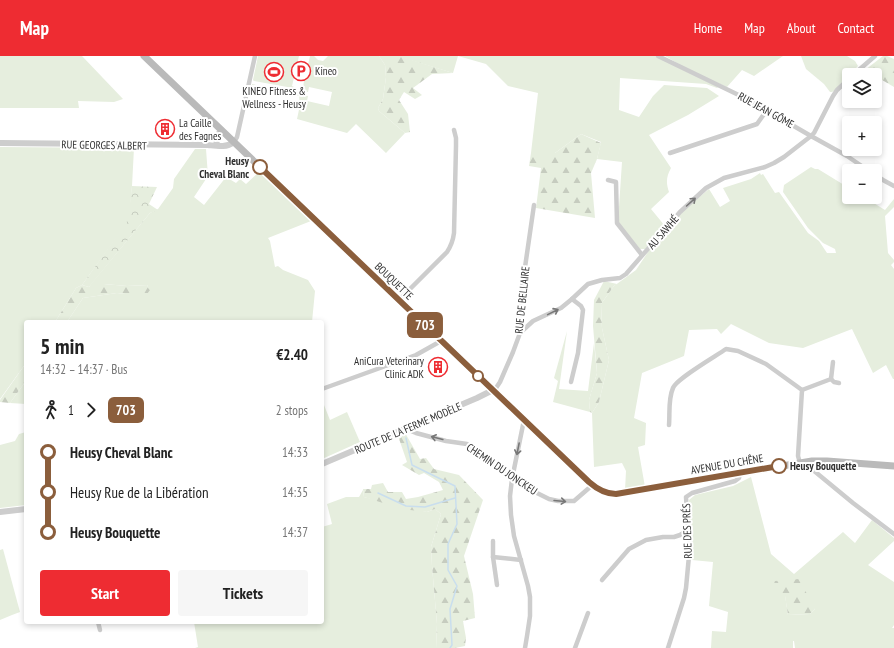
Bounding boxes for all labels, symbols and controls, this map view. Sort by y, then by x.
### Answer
text: Map [20,16,49,40]
text: Home [694,19,722,37]
text: Map [744,19,765,37]
text: About [787,19,816,37]
text: Contact [838,19,874,37]
parking icon: Kineo [290,60,312,82]
sports icon: KINEO Fitness & Wellness - Heusy [263,61,285,83]
place label: Kineo [315,64,337,78]
map controls [842,68,882,204]
button: layers [842,68,882,108]
place label: KINEO Fitness & Wellness - Heusy [242,84,307,111]
street label: RUE JEAN GÔME [735,89,797,131]
place label: La Caille des Fagnes [179,116,221,143]
button: + [842,116,882,156]
building icon: La Caille des Fagnes [154,118,176,140]
street label: RUE GEORGES ALBERT [61,137,147,153]
place label: Heusy Cheval Blanc [199,154,250,181]
marker: Heusy Cheval Blanc [252,159,268,175]
button: − [842,164,882,204]
one-way arrow [685,198,696,207]
street label: AU SAWHÉ [644,212,682,252]
street label: BOUQUETTE [372,259,416,303]
street label: RUE DE BELLAIRE [511,265,533,334]
one-way arrow [546,308,558,315]
line badge: 703 [402,312,448,338]
text: 703 [415,316,435,334]
text: 5 min [40,332,84,360]
text: €2.40 [276,345,308,364]
place label: AniCura Veterinary Clinic ADK [354,354,425,381]
building icon: AniCura Veterinary Clinic ADK [427,356,449,378]
text: 14:32 – 14:37 · Bus [40,361,127,378]
unlabelled marker [472,370,484,382]
icon: walk [40,399,62,421]
icon: forward [80,399,102,421]
street label: ROUTE DE LA FERME MODÈLE [352,399,464,457]
text: 703 [116,401,136,419]
text: 1 [68,402,74,419]
text: 2 stops [276,402,308,419]
one-way arrow [430,434,443,442]
street label: CHEMIN DU JONCKEU [464,440,540,498]
text: Heusy Cheval Blanc [70,443,173,462]
one-way arrow [514,443,522,456]
text: 14:33 [282,444,308,461]
street label: AVENUE DU CHÊNE [690,451,765,477]
marker: Heusy Bouquette [771,458,787,474]
place label: Heusy Bouquette [790,459,857,473]
text: Heusy Rue de la Libération [70,483,209,502]
text: 14:35 [282,484,308,501]
one-way arrow [553,497,566,504]
street label: RUE DES PRÉS [679,503,695,559]
text: Heusy Bouquette [70,523,161,542]
text: 14:37 [282,524,308,541]
button: Start [40,570,170,616]
button: Tickets [178,570,308,616]

